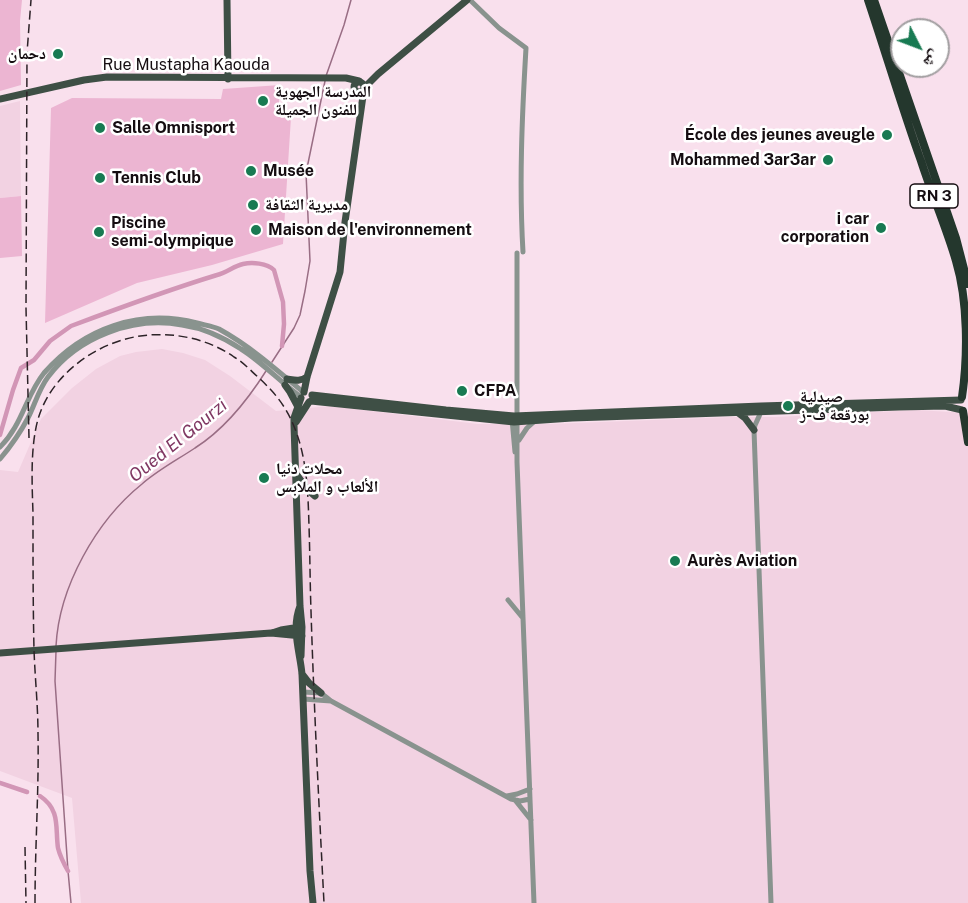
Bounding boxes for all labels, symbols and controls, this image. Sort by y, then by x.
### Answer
north arrow [890,18,950,78]
place label: دحمان [8,44,46,64]
text: ش [920,46,945,72]
marker: دحمان [51,47,65,61]
street label: Rue Mustapha Kaouda [102,55,270,75]
place label: المدرسة الجهوية للفنون الجميلة [275,82,371,120]
marker: المدرسة الجهوية للفنون الجميلة [256,94,270,108]
place label: Salle Omnisport [112,118,235,138]
marker: Salle Omnisport [93,121,107,135]
place label: École des jeunes aveugle [685,125,875,145]
marker: École des jeunes aveugle [880,128,894,142]
place label: Mohammed 3ar3ar [670,150,816,170]
marker: Mohammed 3ar3ar [821,153,835,167]
place label: Musée [263,161,314,181]
marker: Musée [244,164,258,178]
place label: Tennis Club [112,168,201,188]
marker: Tennis Club [93,171,107,185]
road number: RN 3 [910,184,958,208]
place label: مديرية الثقافة [265,195,348,215]
marker: مديرية الثقافة [246,198,260,212]
place label: i car corporation [781,209,869,247]
place label: Piscine semi-olympique [111,213,234,251]
place label: Maison de l'environnement [268,220,472,240]
marker: i car corporation [874,221,888,235]
marker: Maison de l'environnement [249,223,263,237]
marker: Piscine semi-olympique [92,225,106,239]
place label: CFPA [474,381,516,401]
marker: CFPA [455,384,469,398]
place label: صيدلية بورقعة ف-ز [800,387,869,425]
water label: Oued El Gourzi [125,395,231,487]
marker: صيدلية بورقعة ف-ز [781,399,795,413]
place label: محلات دنيا الألعاب و الملابس [276,459,378,497]
marker: محلات دنيا الألعاب و الملابس [257,471,271,485]
place label: Aurès Aviation [687,551,797,571]
marker: Aurès Aviation [668,554,682,568]

